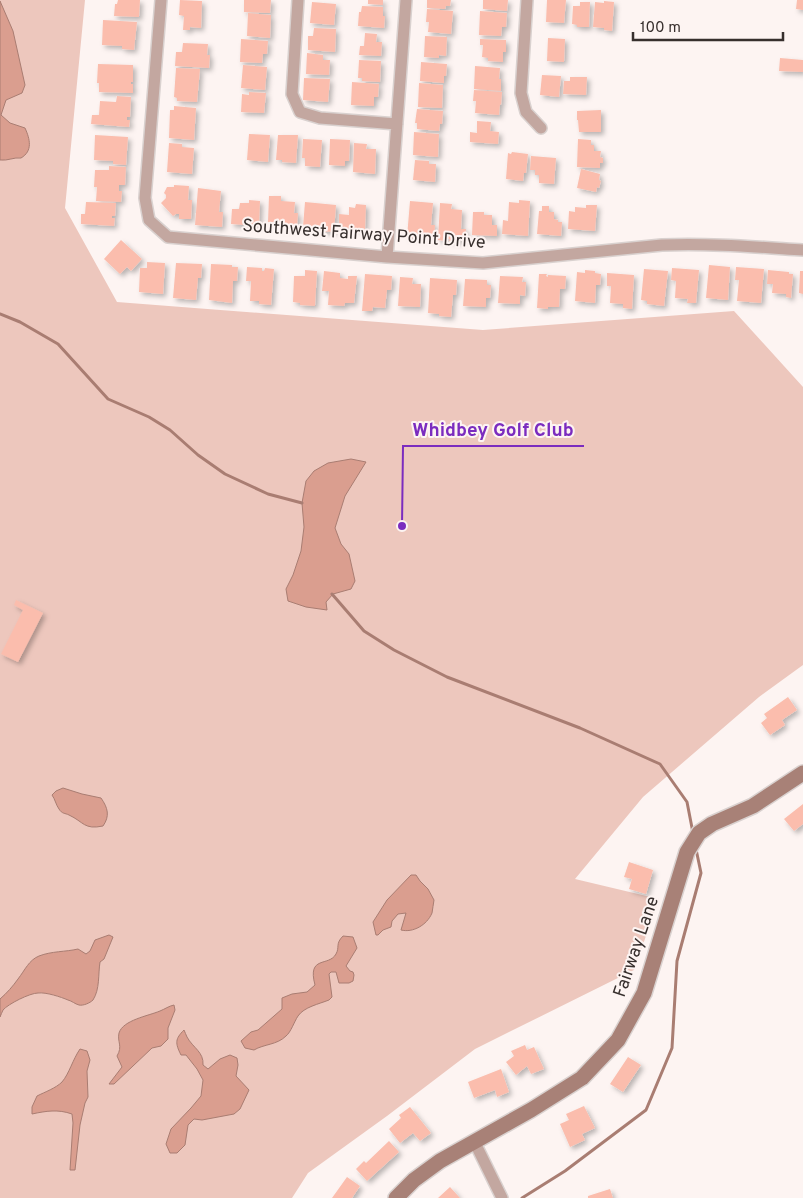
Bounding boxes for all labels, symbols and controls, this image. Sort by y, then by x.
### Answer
scale bar [633,10,783,42]
text: 100 m [640,19,681,38]
street label: Southwest Fairway Point Drive [242,215,486,255]
callout: Whidbey Golf Club [403,412,584,446]
text: Whidbey Golf Club [412,419,574,443]
street label: Fairway Lane [609,893,665,1001]

